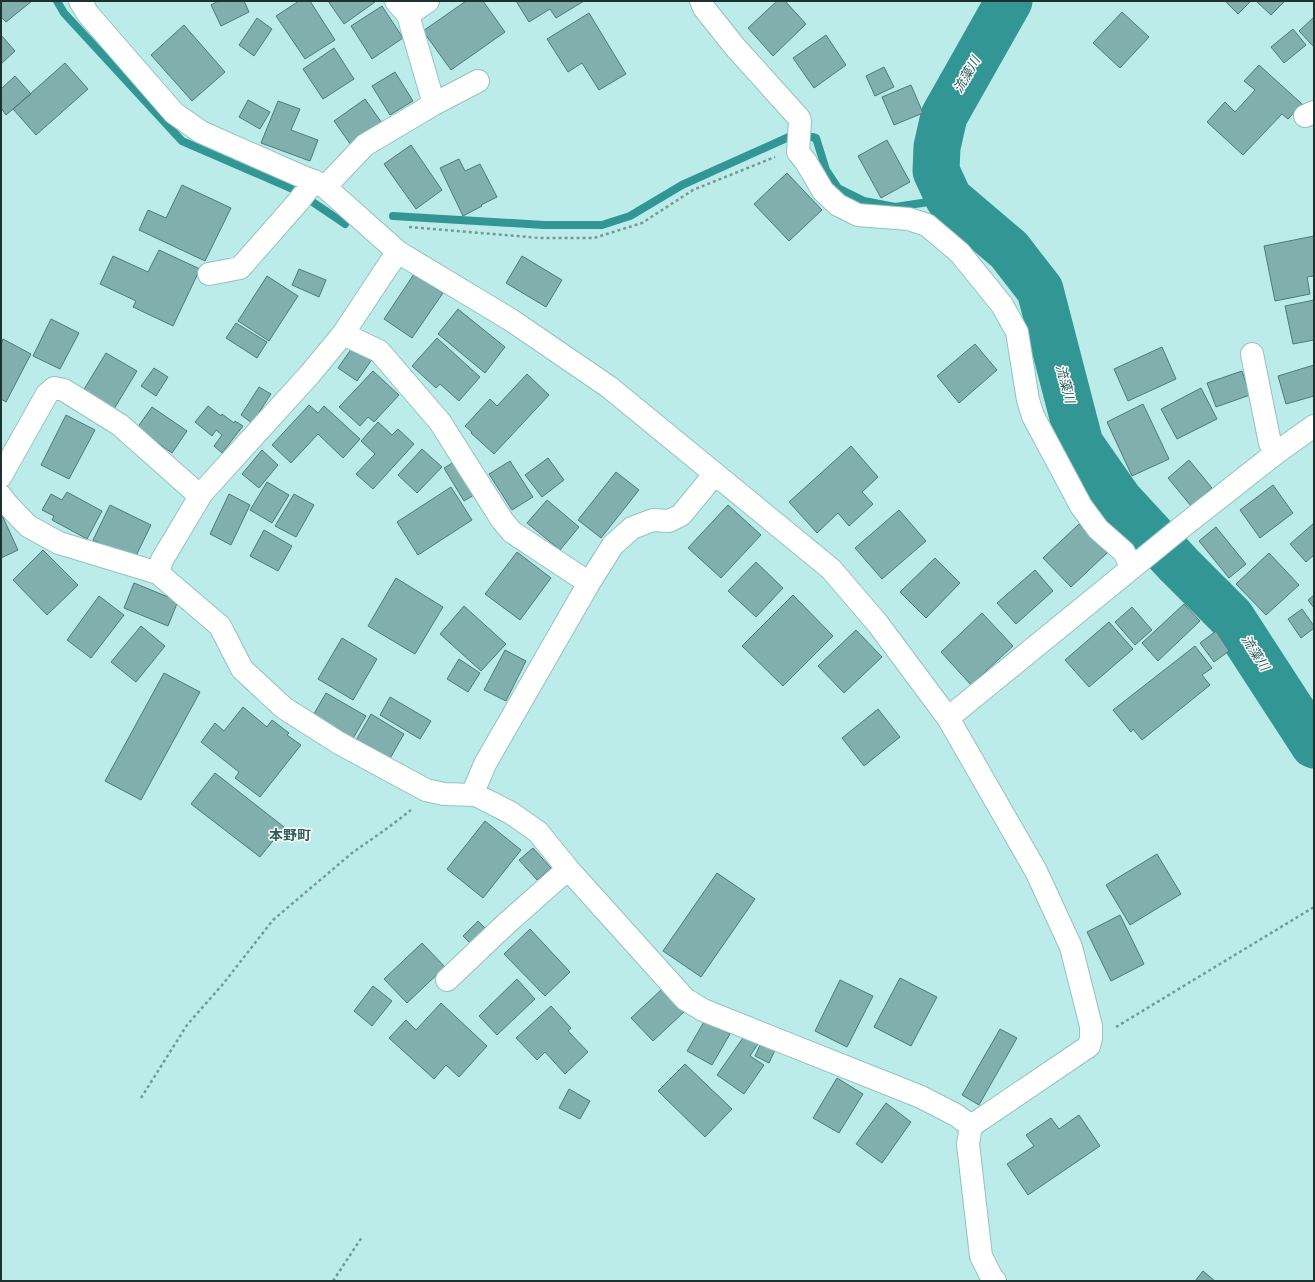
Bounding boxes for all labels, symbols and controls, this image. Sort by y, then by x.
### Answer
water label: 流藻川 [950,52,985,96]
water label: 流藻川 [1052,363,1078,407]
water label: 流藻川 [1238,632,1273,675]
district label: 本野町 [269,827,311,844]

